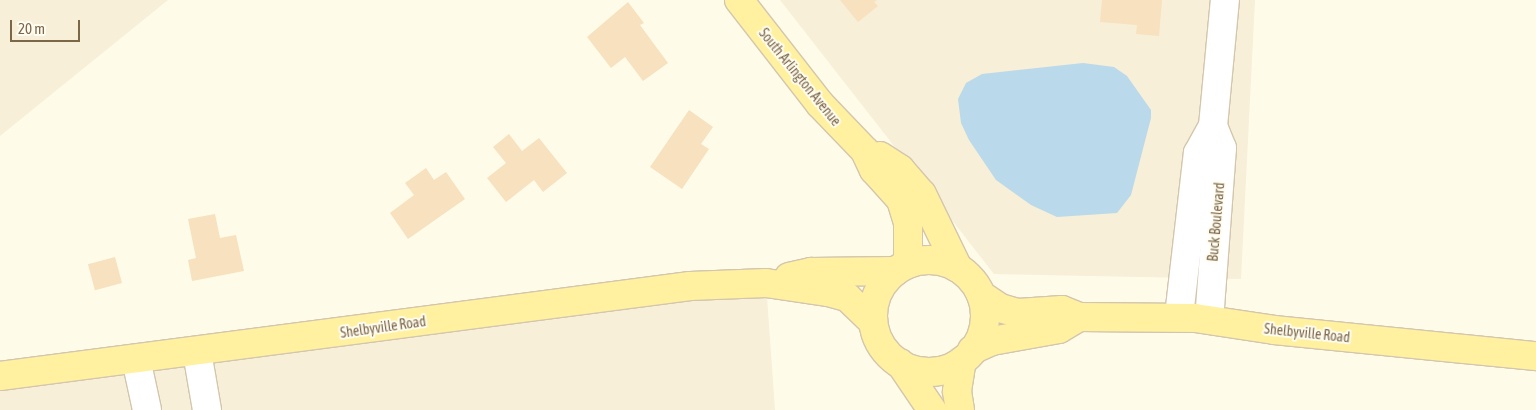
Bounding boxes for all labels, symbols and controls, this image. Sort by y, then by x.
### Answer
scale bar [12,10,82,42]
text: 20 m [18,20,45,37]
street label: South Arlington Avenue [756,25,844,129]
street label: Buck Boulevard [1204,182,1228,262]
street label: Shelbyville Road [339,313,427,341]
street label: Shelbyville Road [1263,320,1351,346]

